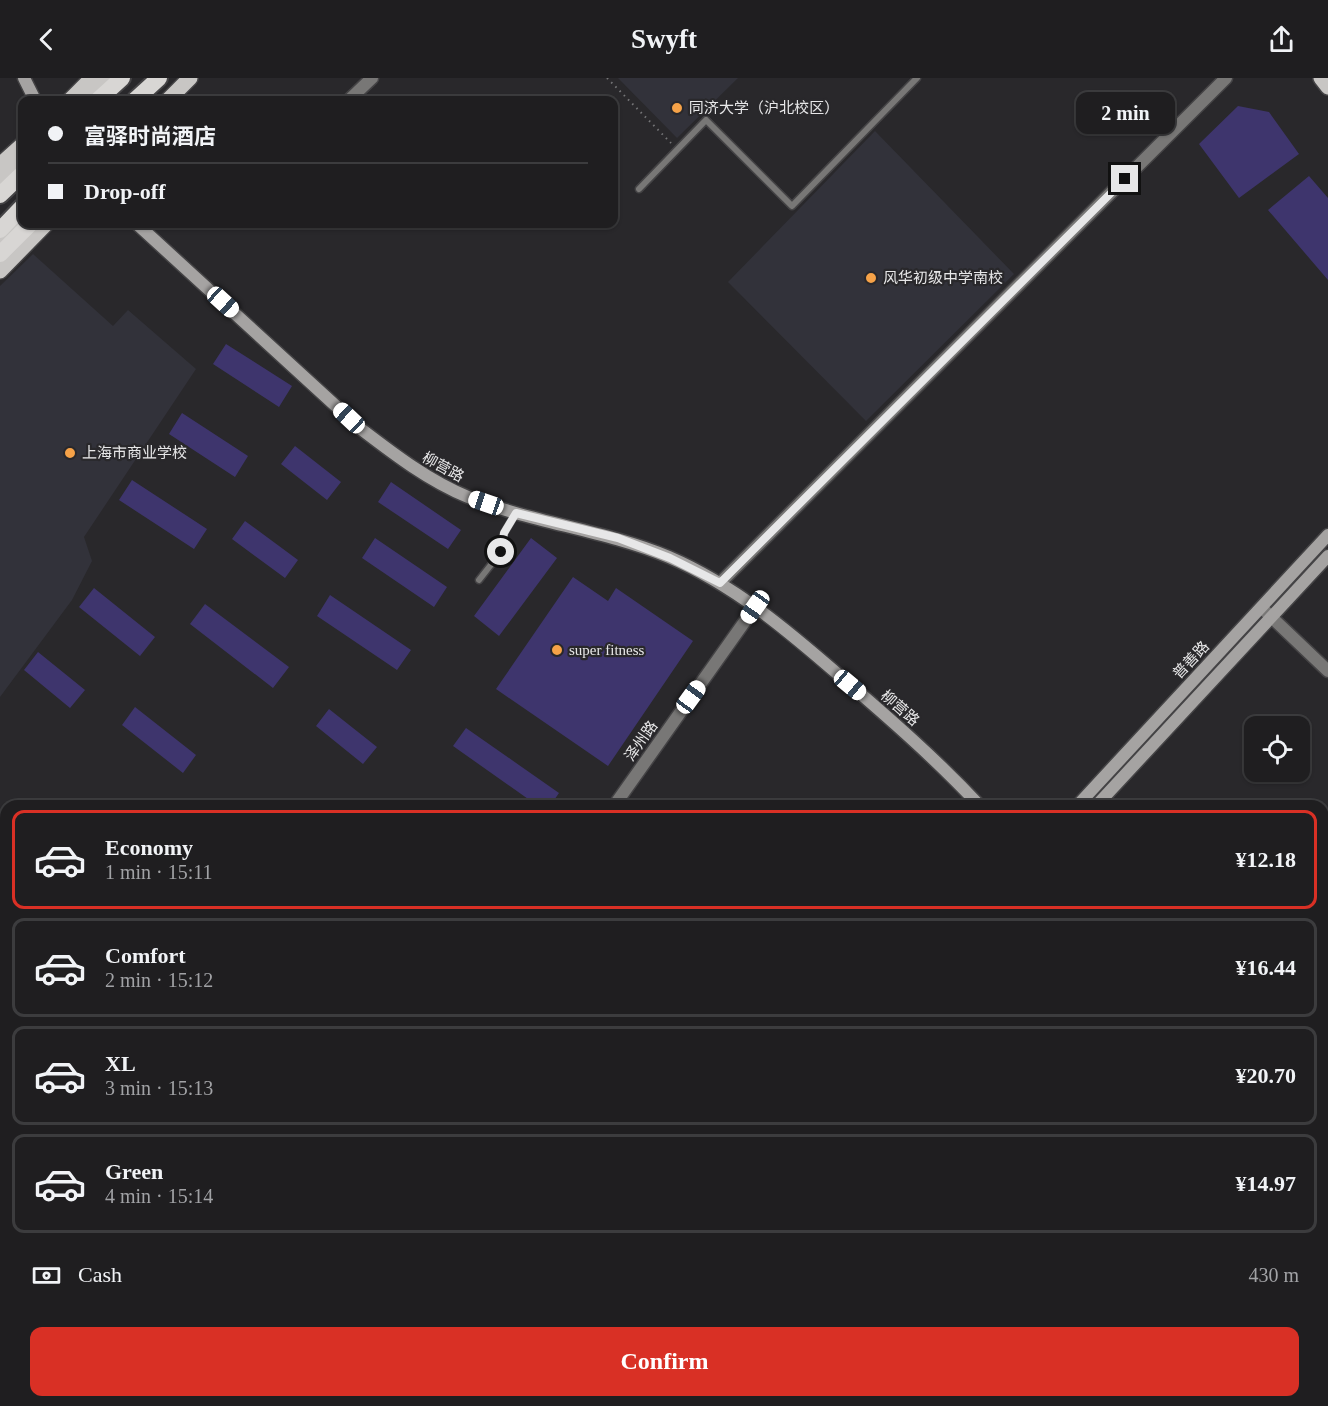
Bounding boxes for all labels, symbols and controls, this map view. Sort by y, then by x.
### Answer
icon: back [30,23,63,56]
icon: share [1265,23,1298,56]
text: Swyft [631,24,697,54]
callout: 2 min [1076,92,1174,134]
place label: 同济大学（沪北校区） [689,99,839,116]
marker: 同济大学（沪北校区） [670,101,684,115]
text: 2 min [1101,102,1150,124]
text: 富驿时尚酒店 [84,124,216,149]
route end [1111,165,1138,192]
text: Drop-off [84,179,165,204]
place label: 风华初级中学南校 [883,269,1003,286]
marker: 风华初级中学南校 [864,271,878,285]
car [204,283,242,321]
car [330,399,368,437]
place label: 上海市商业学校 [82,444,187,461]
marker: 上海市商业学校 [63,446,77,460]
street label: 柳营路 [419,449,467,485]
car [466,489,506,517]
route start [487,538,514,565]
car [737,587,773,627]
street label: 普善路 [1170,638,1212,682]
place label: super fitness [569,642,645,658]
marker: super fitness [550,643,564,657]
car [830,667,870,703]
car [673,677,709,717]
street label: 柳营路 [878,687,922,729]
map controls [1244,716,1310,782]
button: locate [1244,716,1310,782]
street label: 泽州路 [621,717,660,764]
icon: car [33,833,87,887]
text: Economy [105,835,193,860]
text: ¥12.18 [1236,847,1296,872]
text: 1 min · 15:11 [105,861,213,883]
icon: car [33,941,87,995]
text: Comfort [105,943,186,968]
text: ¥16.44 [1236,955,1296,980]
text: 2 min · 15:12 [105,969,213,991]
icon: car [33,1049,87,1103]
text: XL [105,1051,136,1076]
text: ¥20.70 [1236,1063,1296,1088]
text: 3 min · 15:13 [105,1077,213,1099]
icon: car [33,1157,87,1211]
text: Green [105,1159,163,1184]
text: ¥14.97 [1236,1171,1296,1196]
text: 4 min · 15:14 [105,1185,213,1207]
icon: cash [30,1259,63,1292]
text: Cash [78,1262,122,1287]
text: 430 m [1248,1264,1299,1286]
button: Confirm [30,1327,1299,1396]

